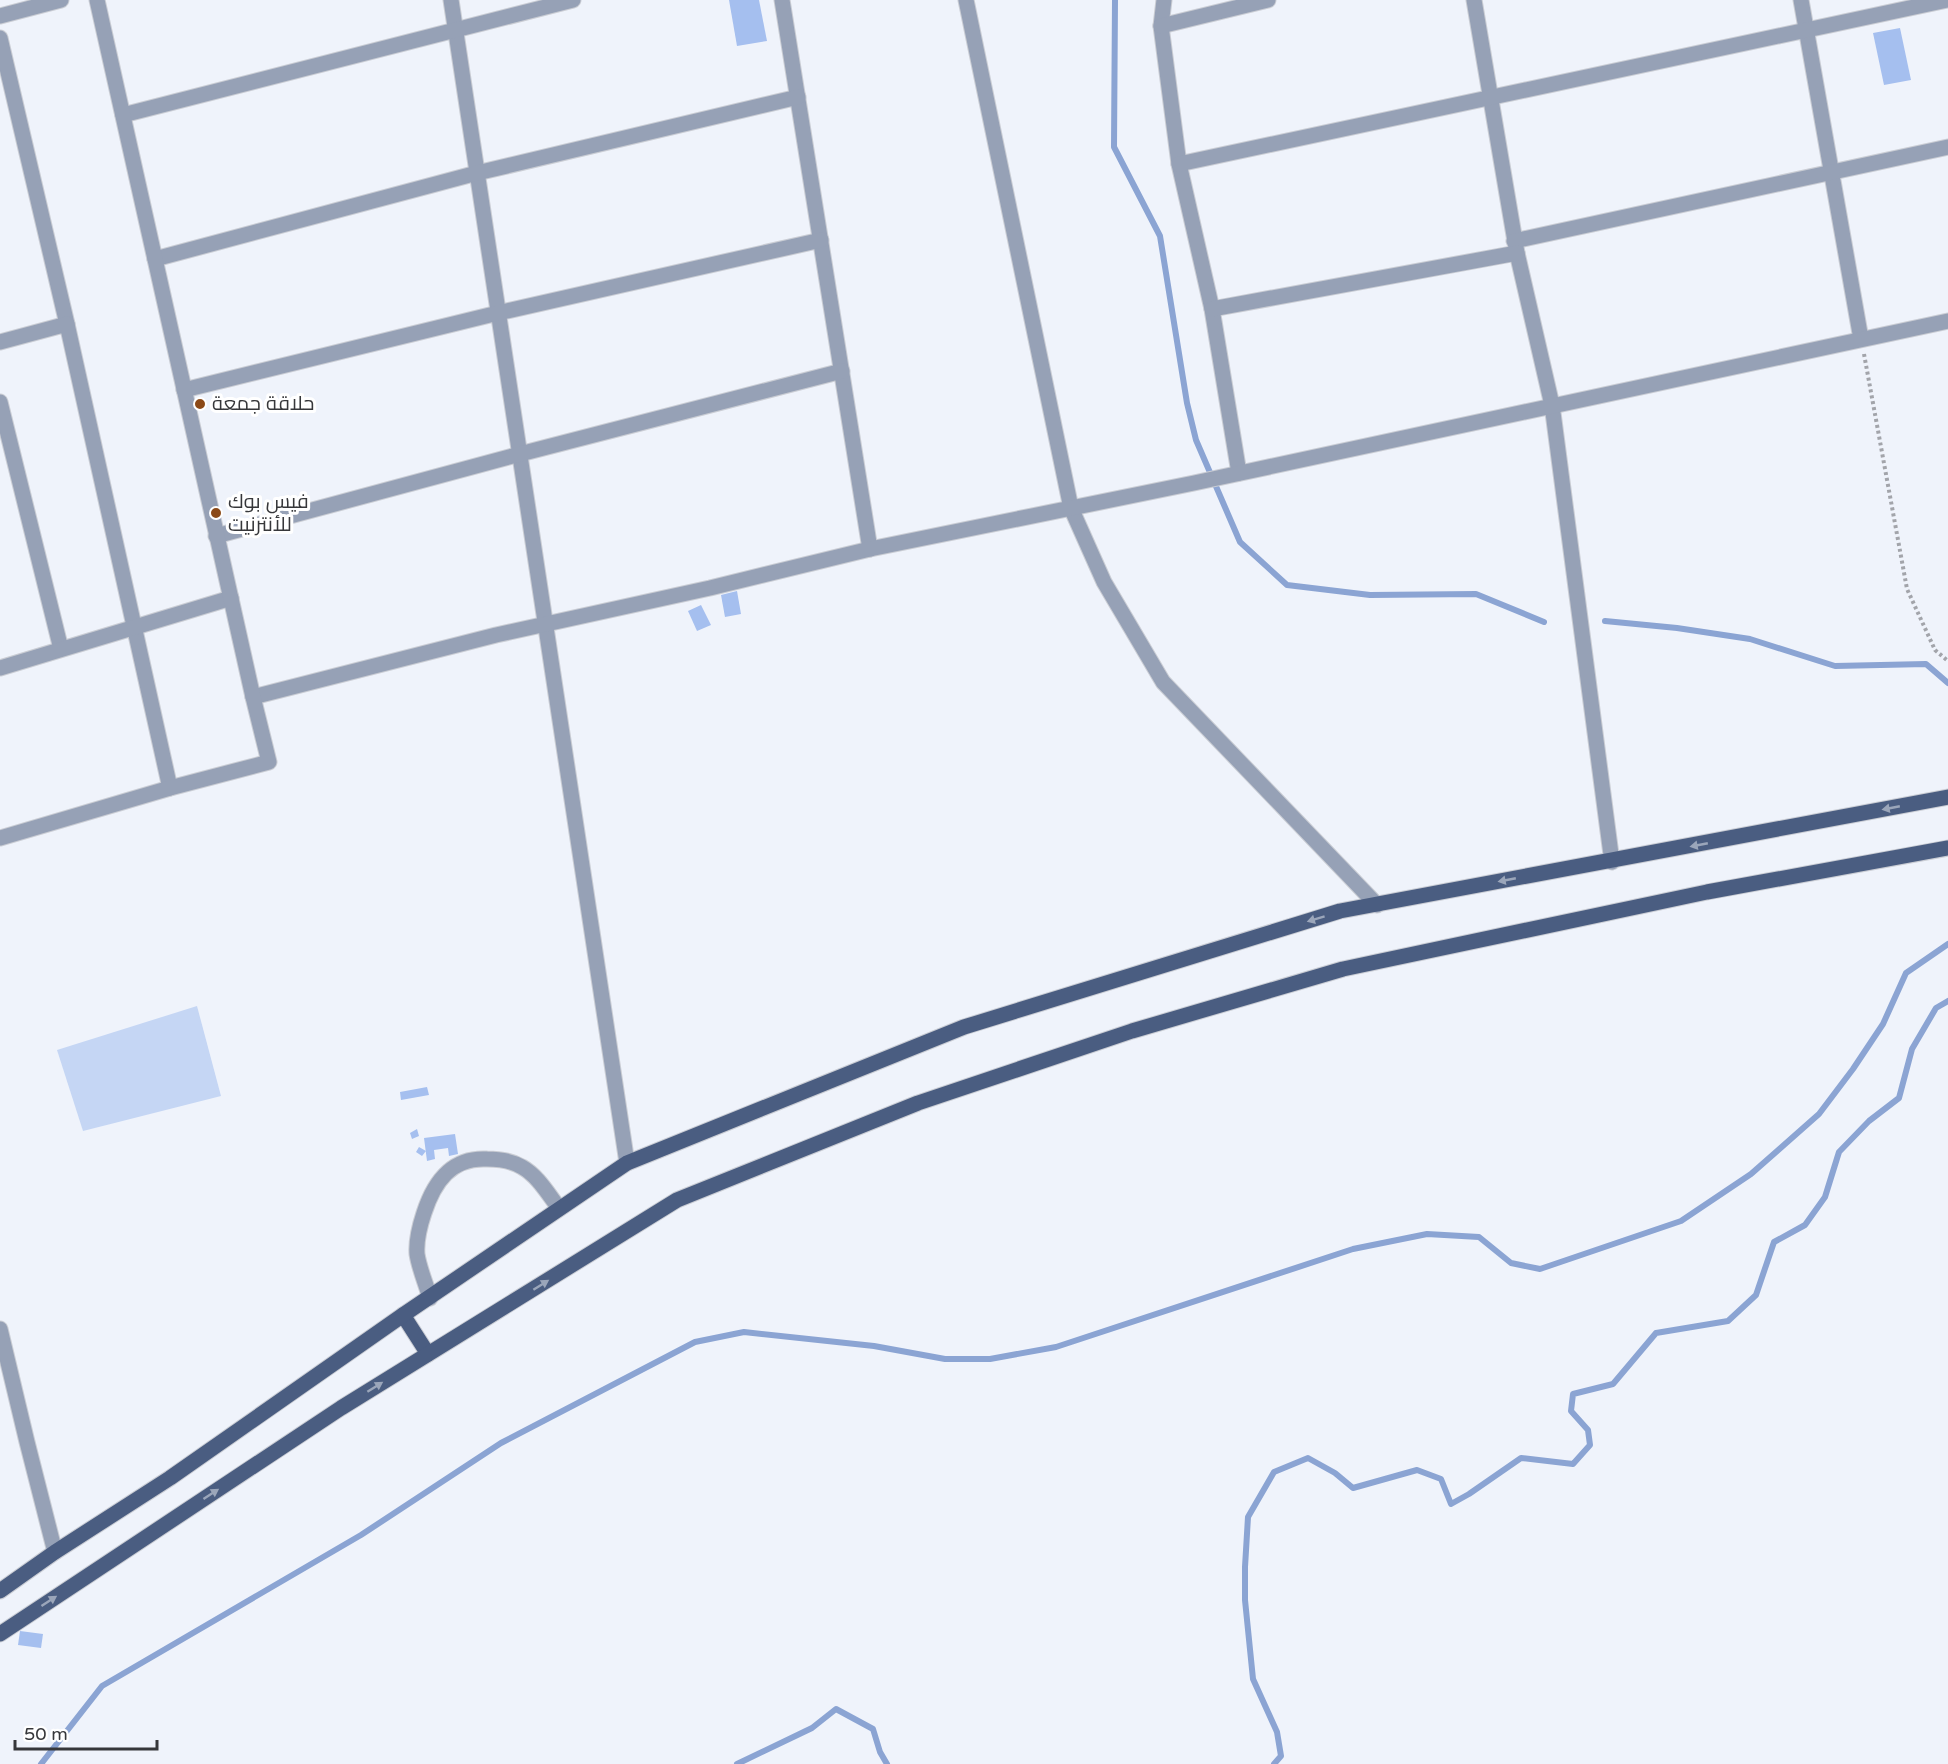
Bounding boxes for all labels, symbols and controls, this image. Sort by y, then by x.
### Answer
place label: حلاقة جمعة [212,392,314,416]
marker: حلاقة جمعة [193,397,207,411]
place label: فيس بوك للأنترنيت [228,490,309,537]
marker: فيس بوك للأنترنيت [209,506,223,520]
one-way arrow [1881,804,1900,813]
one-way arrow [1689,841,1708,850]
one-way arrow [1498,876,1517,885]
one-way arrow [1307,915,1325,924]
one-way arrow [533,1280,549,1291]
one-way arrow [367,1382,383,1393]
one-way arrow [203,1488,219,1500]
one-way arrow [40,1595,56,1607]
scale bar [15,1713,158,1751]
text: 50 m [24,1723,68,1745]

